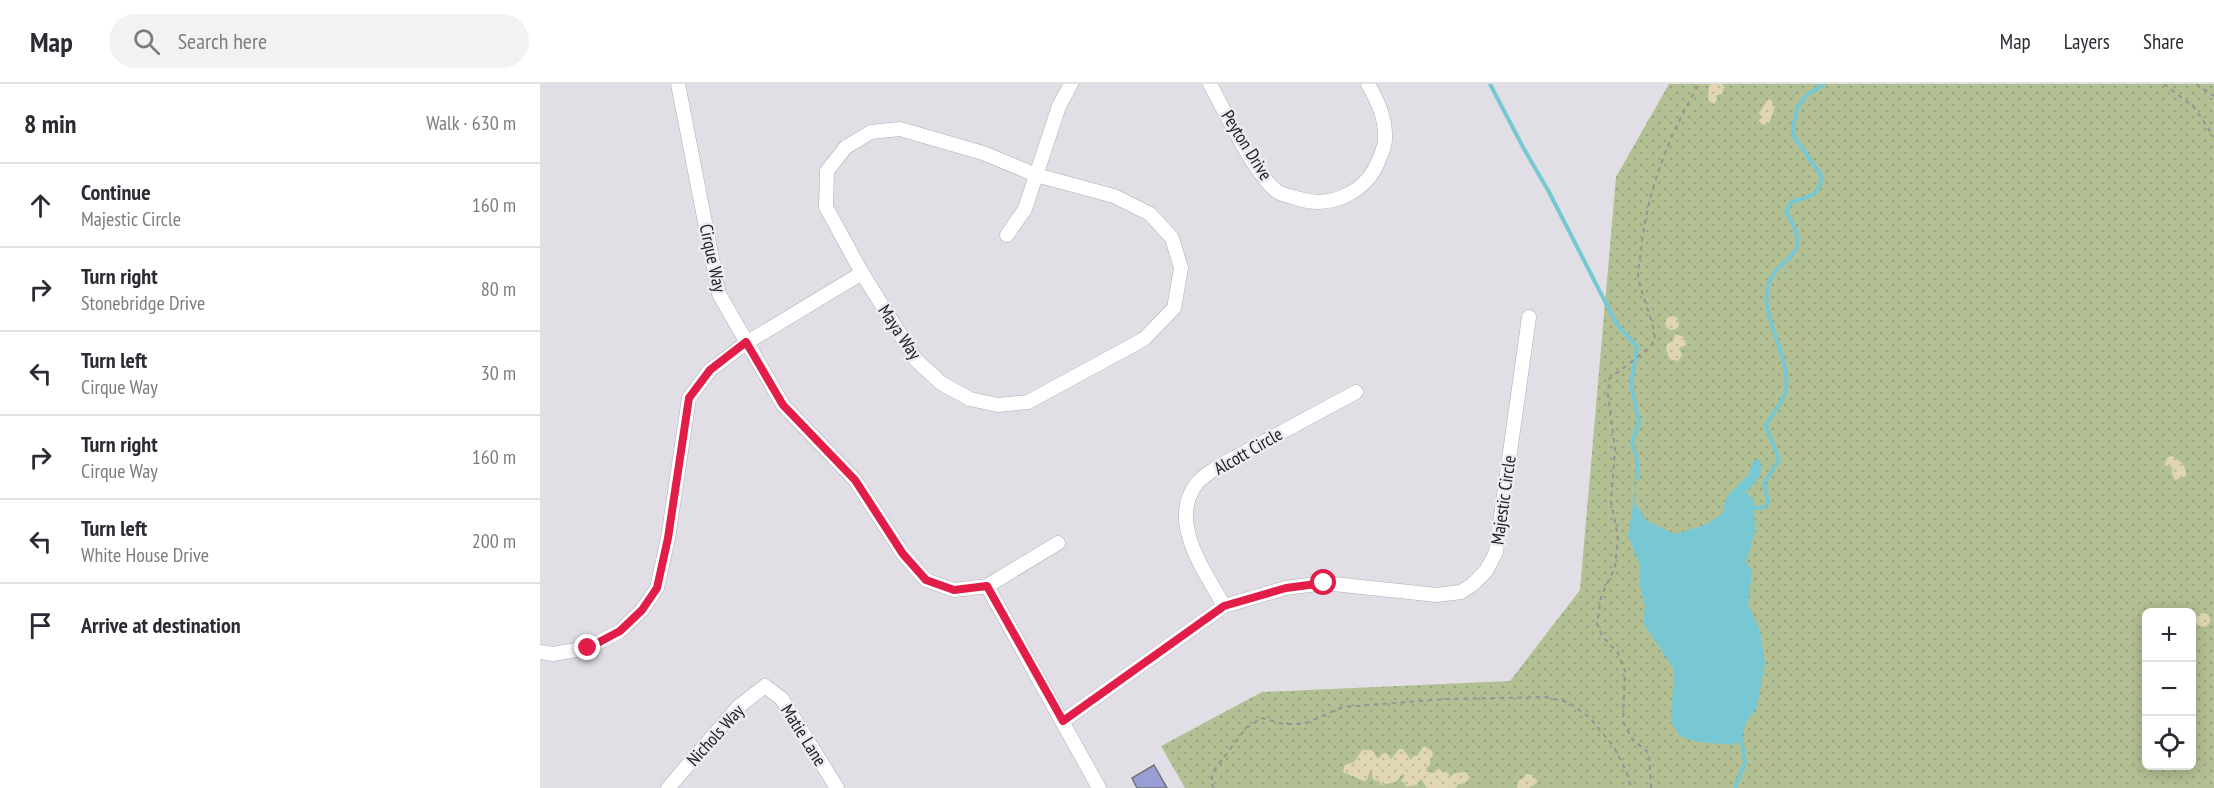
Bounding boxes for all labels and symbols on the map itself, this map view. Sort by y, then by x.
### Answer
street label: Peyton Drive [1216,106,1278,184]
street label: Cirque Way [695,222,731,294]
street label: Maya Way [873,300,927,364]
street label: Alcott Circle [1210,422,1286,480]
street label: Majestic Circle [1485,454,1521,546]
route start [1310,569,1336,595]
route end [574,634,600,660]
street label: Nichols Way [681,699,749,771]
street label: Matie Lane [776,700,832,770]

